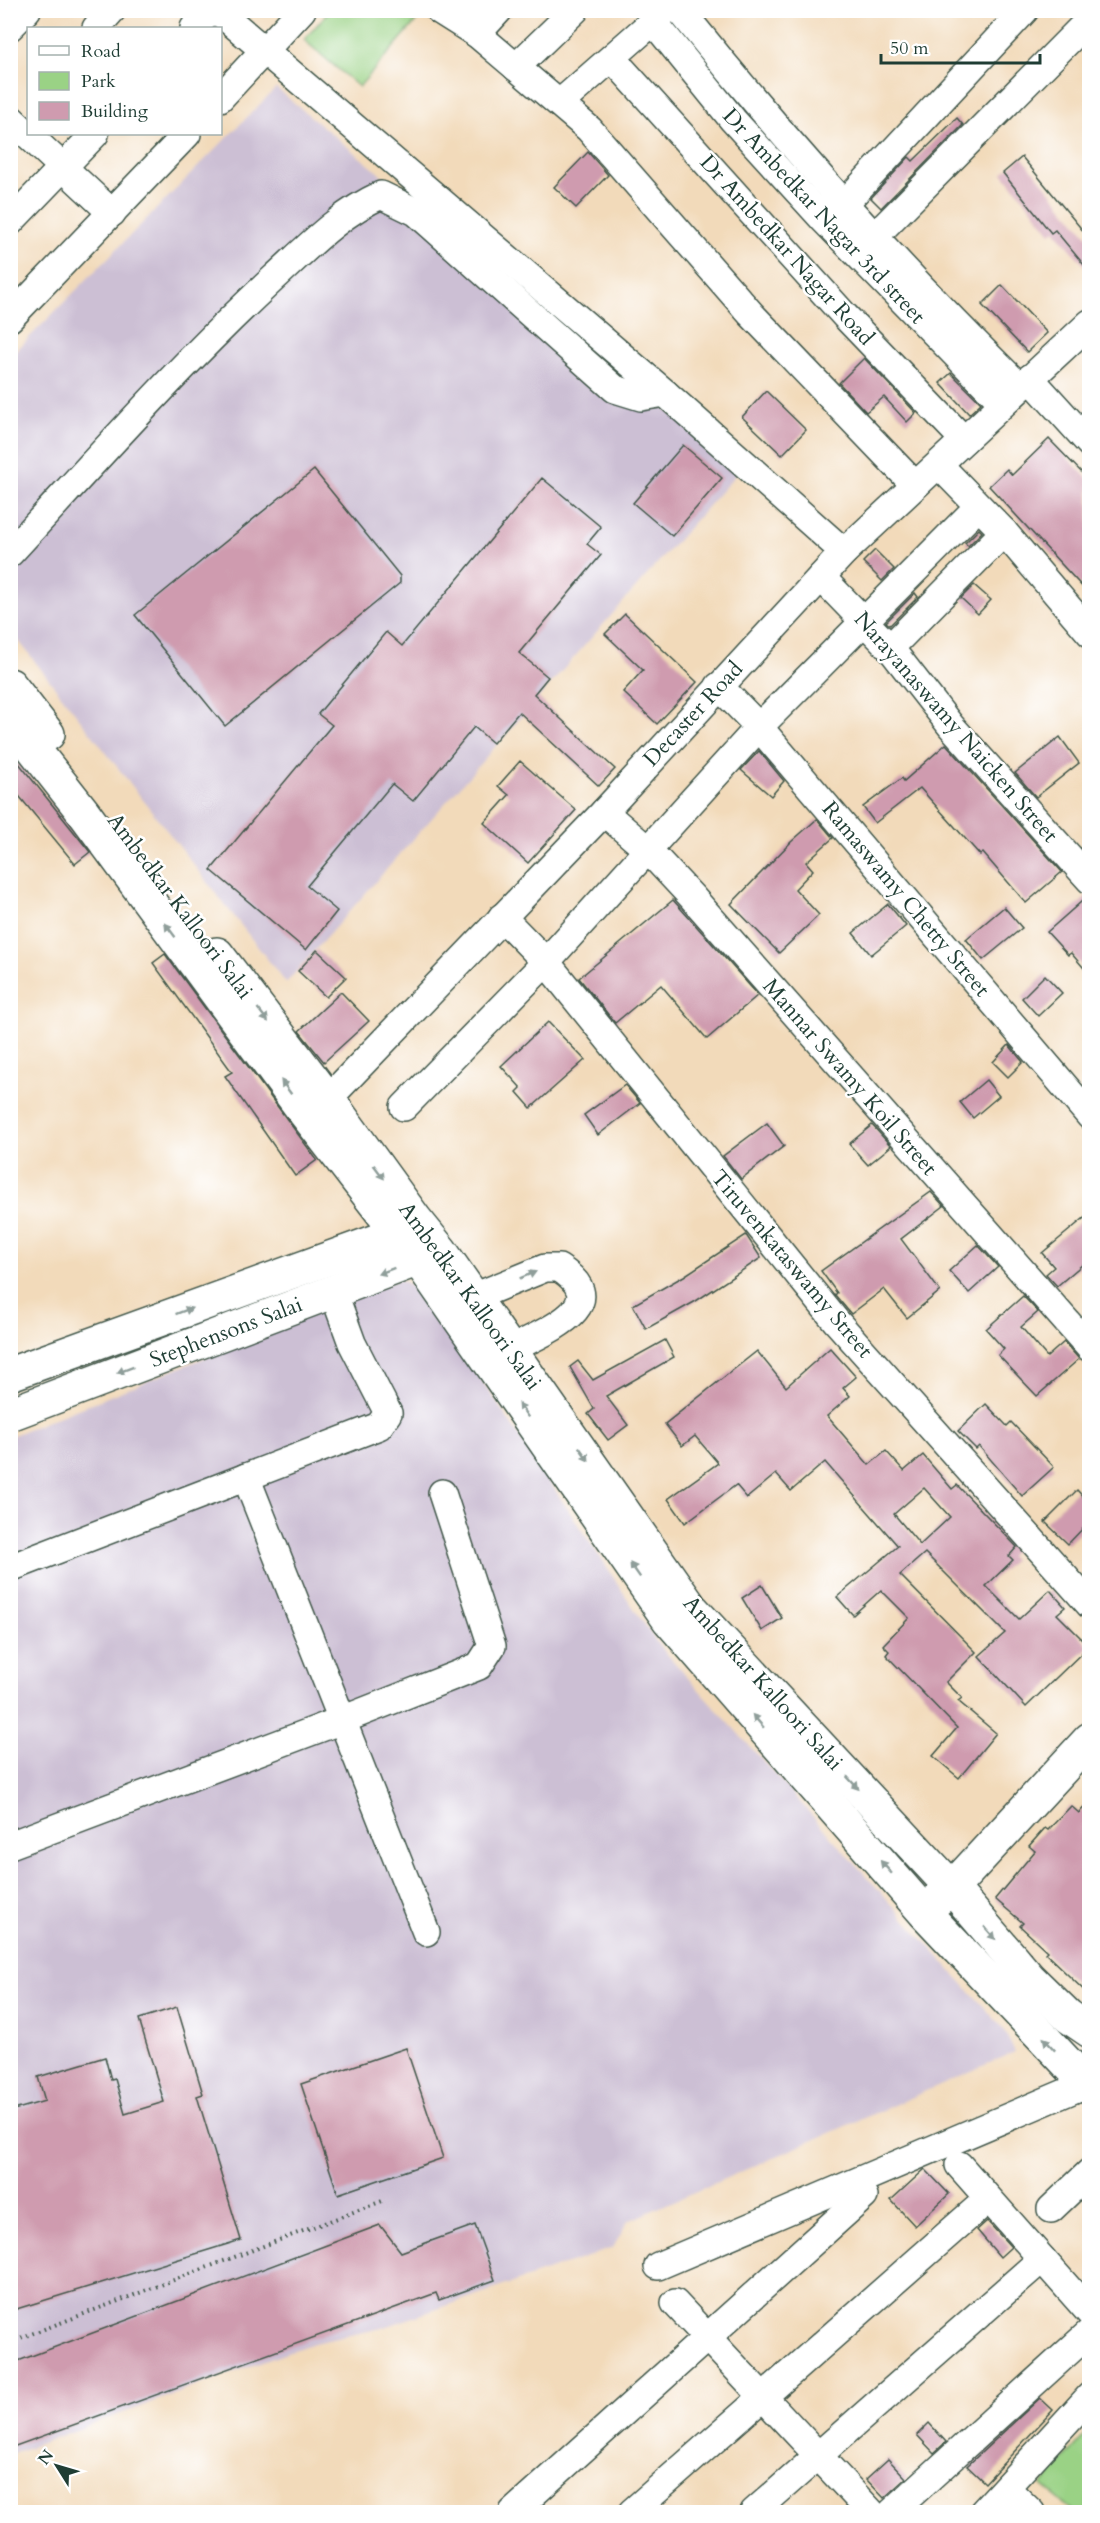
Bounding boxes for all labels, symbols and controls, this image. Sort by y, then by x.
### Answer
legend [27,27,222,135]
scale bar [881,27,1040,65]
text: 50 m [890,36,929,61]
text: Road [81,39,121,64]
text: Park [81,69,116,94]
text: Building [81,99,149,124]
street label: Dr Ambedkar Nagar 3rd street [716,102,932,330]
street label: Dr Ambedkar Nagar Road [693,148,881,352]
street label: Narayanaswamy Naicken Street [847,605,1065,849]
street label: Decaster Road [636,655,750,773]
street label: Ramaswamy Chetty Street [815,795,997,1003]
street label: Ambedkar Kalloori Salai [100,807,260,1005]
one-way arrow [165,922,177,937]
street label: Mannar Swamy Koil Street [756,972,944,1182]
one-way arrow [257,1007,269,1023]
one-way arrow [280,1079,292,1095]
one-way arrow [373,1163,385,1179]
street label: Tiruvenkataswamy Street [704,1163,880,1365]
street label: Ambedkar Kalloori Salai [392,1196,548,1396]
one-way arrow [377,1267,395,1276]
one-way arrow [519,1270,537,1279]
street label: Stephensons Salai [145,1289,307,1375]
one-way arrow [175,1306,193,1316]
one-way arrow [116,1365,134,1375]
one-way arrow [517,1402,529,1418]
one-way arrow [578,1446,590,1462]
one-way arrow [629,1562,641,1578]
street label: Ambedkar Kalloori Salai [676,1589,850,1777]
one-way arrow [752,1714,765,1729]
one-way arrow [846,1775,860,1789]
one-way arrow [879,1860,893,1875]
one-way arrow [983,1925,996,1940]
one-way arrow [1043,2038,1057,2052]
north arrow [27,2436,87,2496]
text: N [33,2445,59,2470]

